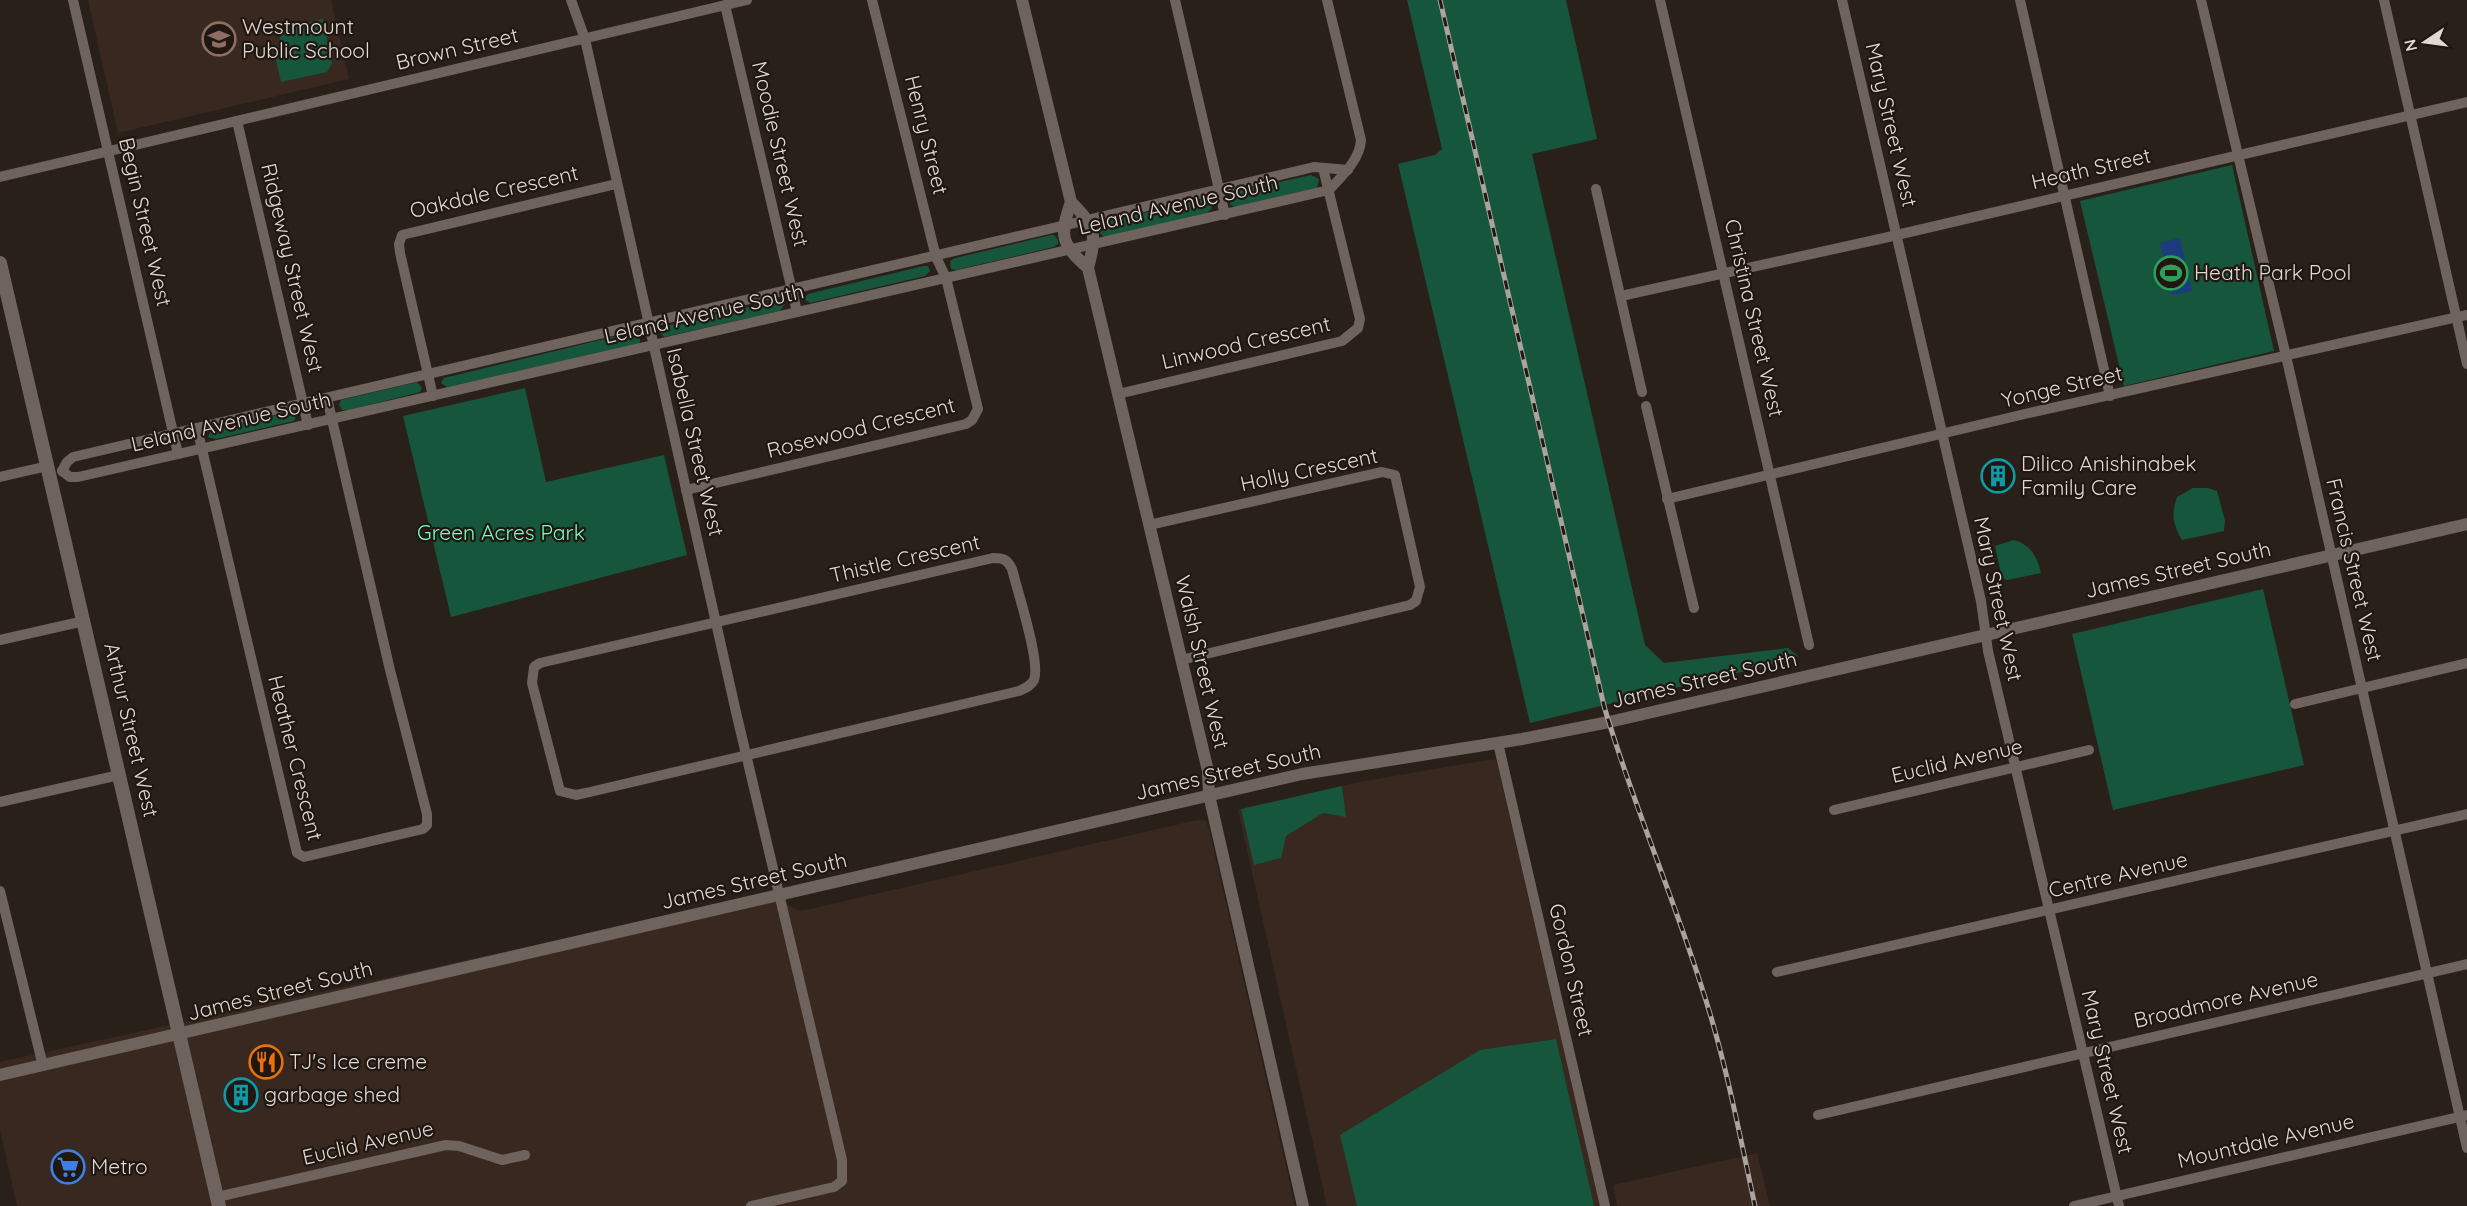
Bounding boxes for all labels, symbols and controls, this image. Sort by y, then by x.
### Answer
north arrow [2395,12,2455,72]
place label: Westmount Public School [242,13,370,63]
school or university icon: Westmount Public School [201,21,237,57]
street label: Brown Street [393,21,521,75]
text: N [2399,37,2421,53]
street label: Mary Street West [1860,40,1924,209]
street label: Moodie Street West [747,59,815,249]
street label: Henry Street [900,72,954,197]
street label: Begin Street West [114,135,178,309]
street label: Heath Street [2028,142,2153,194]
street label: Oakdale Crescent [407,159,581,223]
street label: Ridgeway Street West [256,161,330,375]
street label: Leland Avenue South [1075,168,1280,240]
street label: Christina Street West [1720,216,1790,419]
sports icon: Heath Park Pool [2153,255,2189,291]
place label: Heath Park Pool [2194,259,2351,285]
street label: Leland Avenue South [601,277,806,349]
street label: Linwood Crescent [1159,310,1333,374]
street label: Isabella Street West [662,345,730,539]
street label: Yonge Street [1999,359,2125,413]
street label: Leland Avenue South [128,385,333,457]
street label: Rosewood Crescent [764,391,958,463]
street label: Holly Crescent [1238,442,1380,496]
place label: Dilico Anishinabek Family Care [2021,450,2196,500]
building icon: Dilico Anishinabek Family Care [1980,458,2016,494]
street label: Francis Street West [2321,476,2389,664]
street label: Mary Street West [1969,514,2029,684]
park label: Green Acres Park [417,519,585,545]
street label: Thistle Crescent [827,528,982,588]
street label: James Street South [2082,535,2273,603]
street label: Walsh Street West [1170,573,1236,751]
street label: Arthur Street West [99,640,165,820]
street label: James Street South [1608,645,1799,713]
street label: Heather Crescent [263,672,329,843]
street label: Euclid Avenue [1888,732,2025,788]
street label: James Street South [1132,737,1323,805]
street label: Centre Avenue [2046,845,2190,903]
street label: James Street South [658,846,849,914]
street label: Gordon Street [1544,901,1600,1039]
street label: James Street South [184,954,375,1026]
street label: Broadmore Avenue [2131,965,2320,1033]
street label: Mary Street West [2076,987,2140,1156]
restaurant icon: TJ's Ice creme [248,1044,284,1080]
place label: TJ's Ice creme [289,1048,427,1074]
building icon: garbage shed [223,1077,259,1113]
place label: garbage shed [264,1081,400,1107]
street label: Mountdale Avenue [2175,1107,2357,1173]
street label: Euclid Avenue [299,1114,436,1170]
supermarket icon: Metro [50,1149,86,1185]
place label: Metro [91,1153,148,1179]

